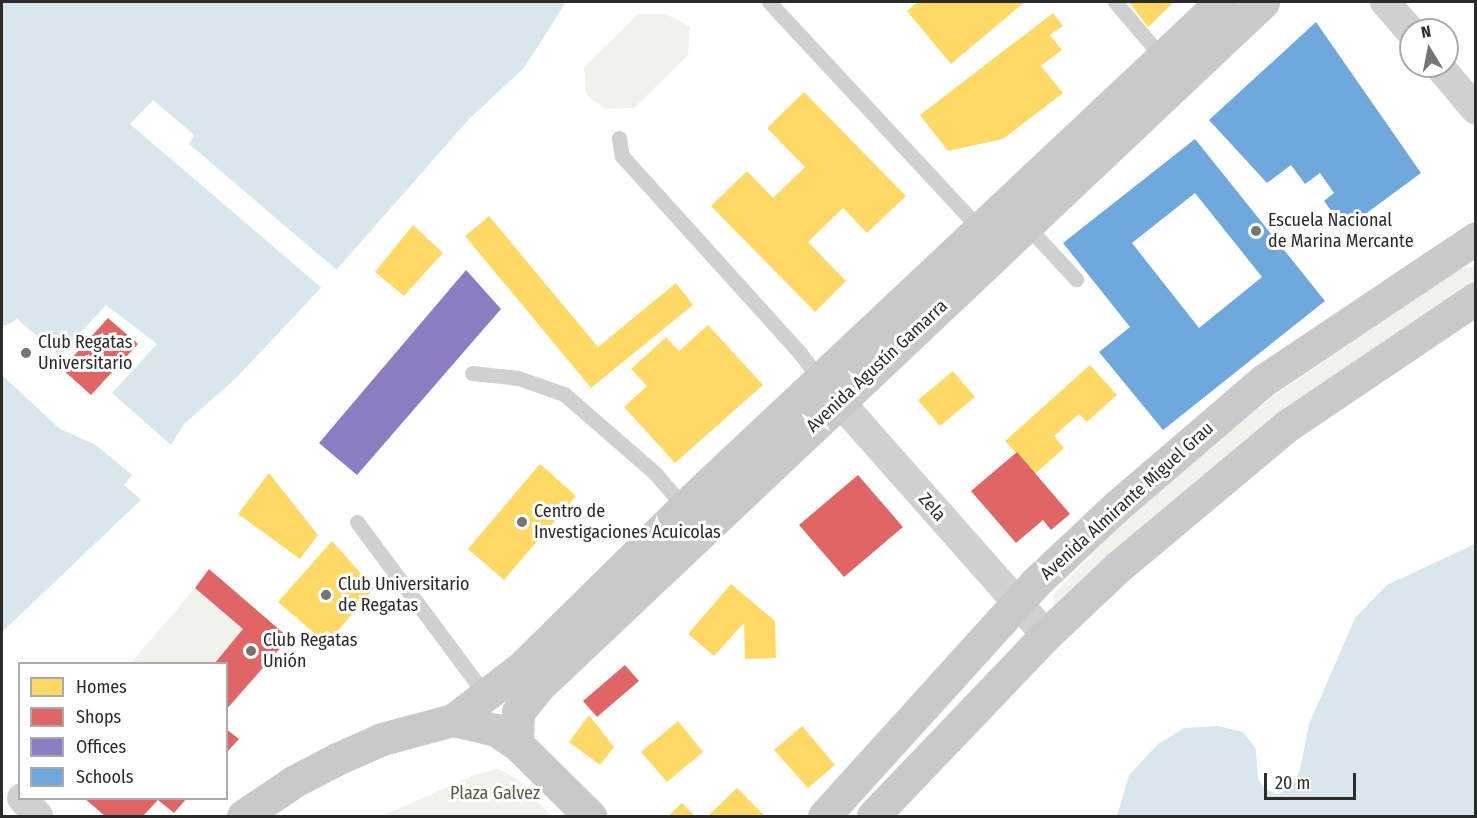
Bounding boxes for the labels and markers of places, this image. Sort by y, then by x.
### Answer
place label: Escuela Nacional de Marina Mercante [1268,210,1414,252]
marker: Escuela Nacional de Marina Mercante [1249,224,1263,238]
place label: Club Regatas Universitario [38,332,133,374]
marker: Club Regatas Universitario [19,346,33,360]
place label: Centro de Investigaciones Acuicolas [534,501,721,544]
marker: Centro de Investigaciones Acuicolas [515,515,529,529]
place label: Club Universitario de Regatas [338,574,469,616]
marker: Club Universitario de Regatas [319,588,333,602]
place label: Club Regatas Unión [263,630,357,672]
marker: Club Regatas Unión [244,644,258,658]

